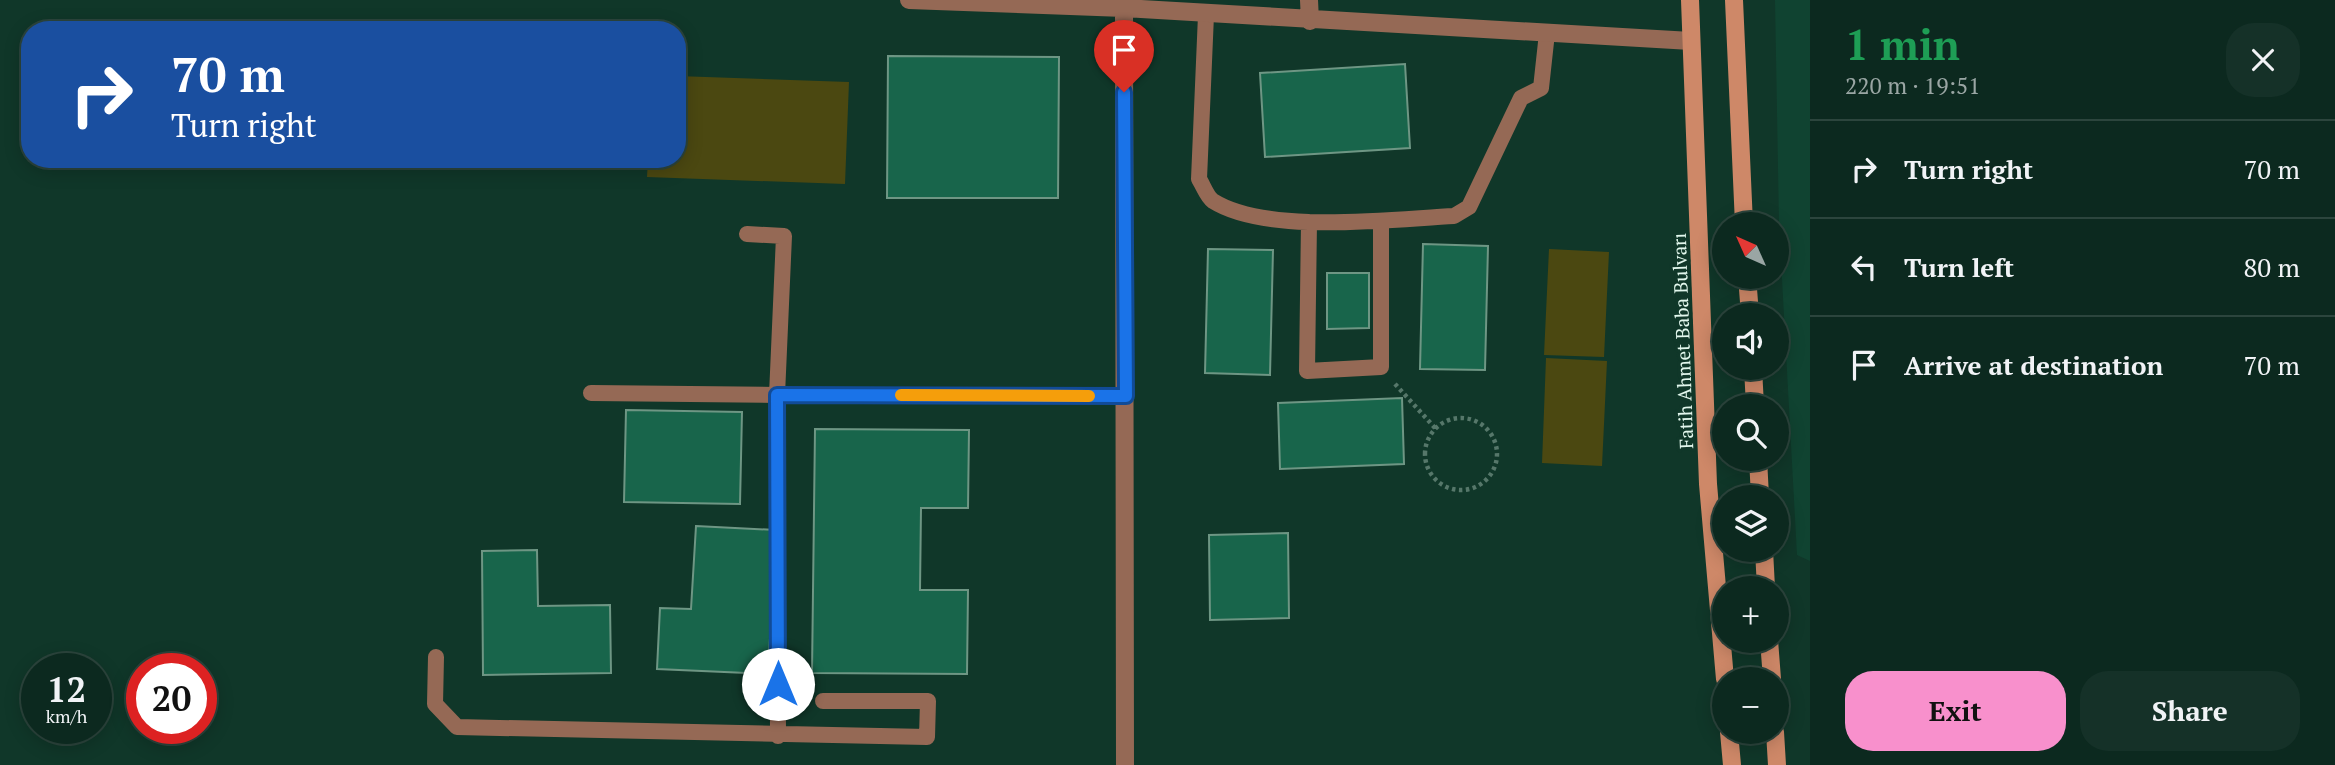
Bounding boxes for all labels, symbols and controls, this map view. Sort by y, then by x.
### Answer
text: 1 min [1845,16,1960,72]
pin [1094,20,1154,92]
button: close [2226,23,2300,97]
icon: arrive [1105,31,1143,69]
text: 70 m [171,41,285,106]
icon: right [56,49,147,140]
text: 220 m · 19:51 [1845,70,1980,101]
text: Turn right [171,104,317,146]
icon: right [1845,150,1883,188]
text: Turn right [1904,152,2033,186]
text: 70 m [2244,152,2300,186]
north arrow [1712,212,1788,289]
map controls [1712,212,1789,744]
street label: Fatih Ahmet Baba Bulvarı [1666,232,1698,450]
icon: left [1845,248,1883,286]
text: Turn left [1904,250,2014,284]
text: 80 m [2244,250,2300,284]
button: sound [1712,303,1789,380]
icon: arrive [1845,346,1883,384]
text: Arrive at destination [1904,348,2163,382]
text: 70 m [2244,348,2300,382]
button: search [1712,394,1789,471]
button: layers [1712,485,1789,562]
button: + [1712,576,1789,653]
position arrow [741,647,815,721]
speed limit sign: 20 [126,653,217,744]
text: 12 [47,666,86,712]
button: − [1712,667,1789,744]
button: Exit [1845,671,2066,751]
button: Share [2080,671,2300,751]
text: km/h [46,704,87,728]

